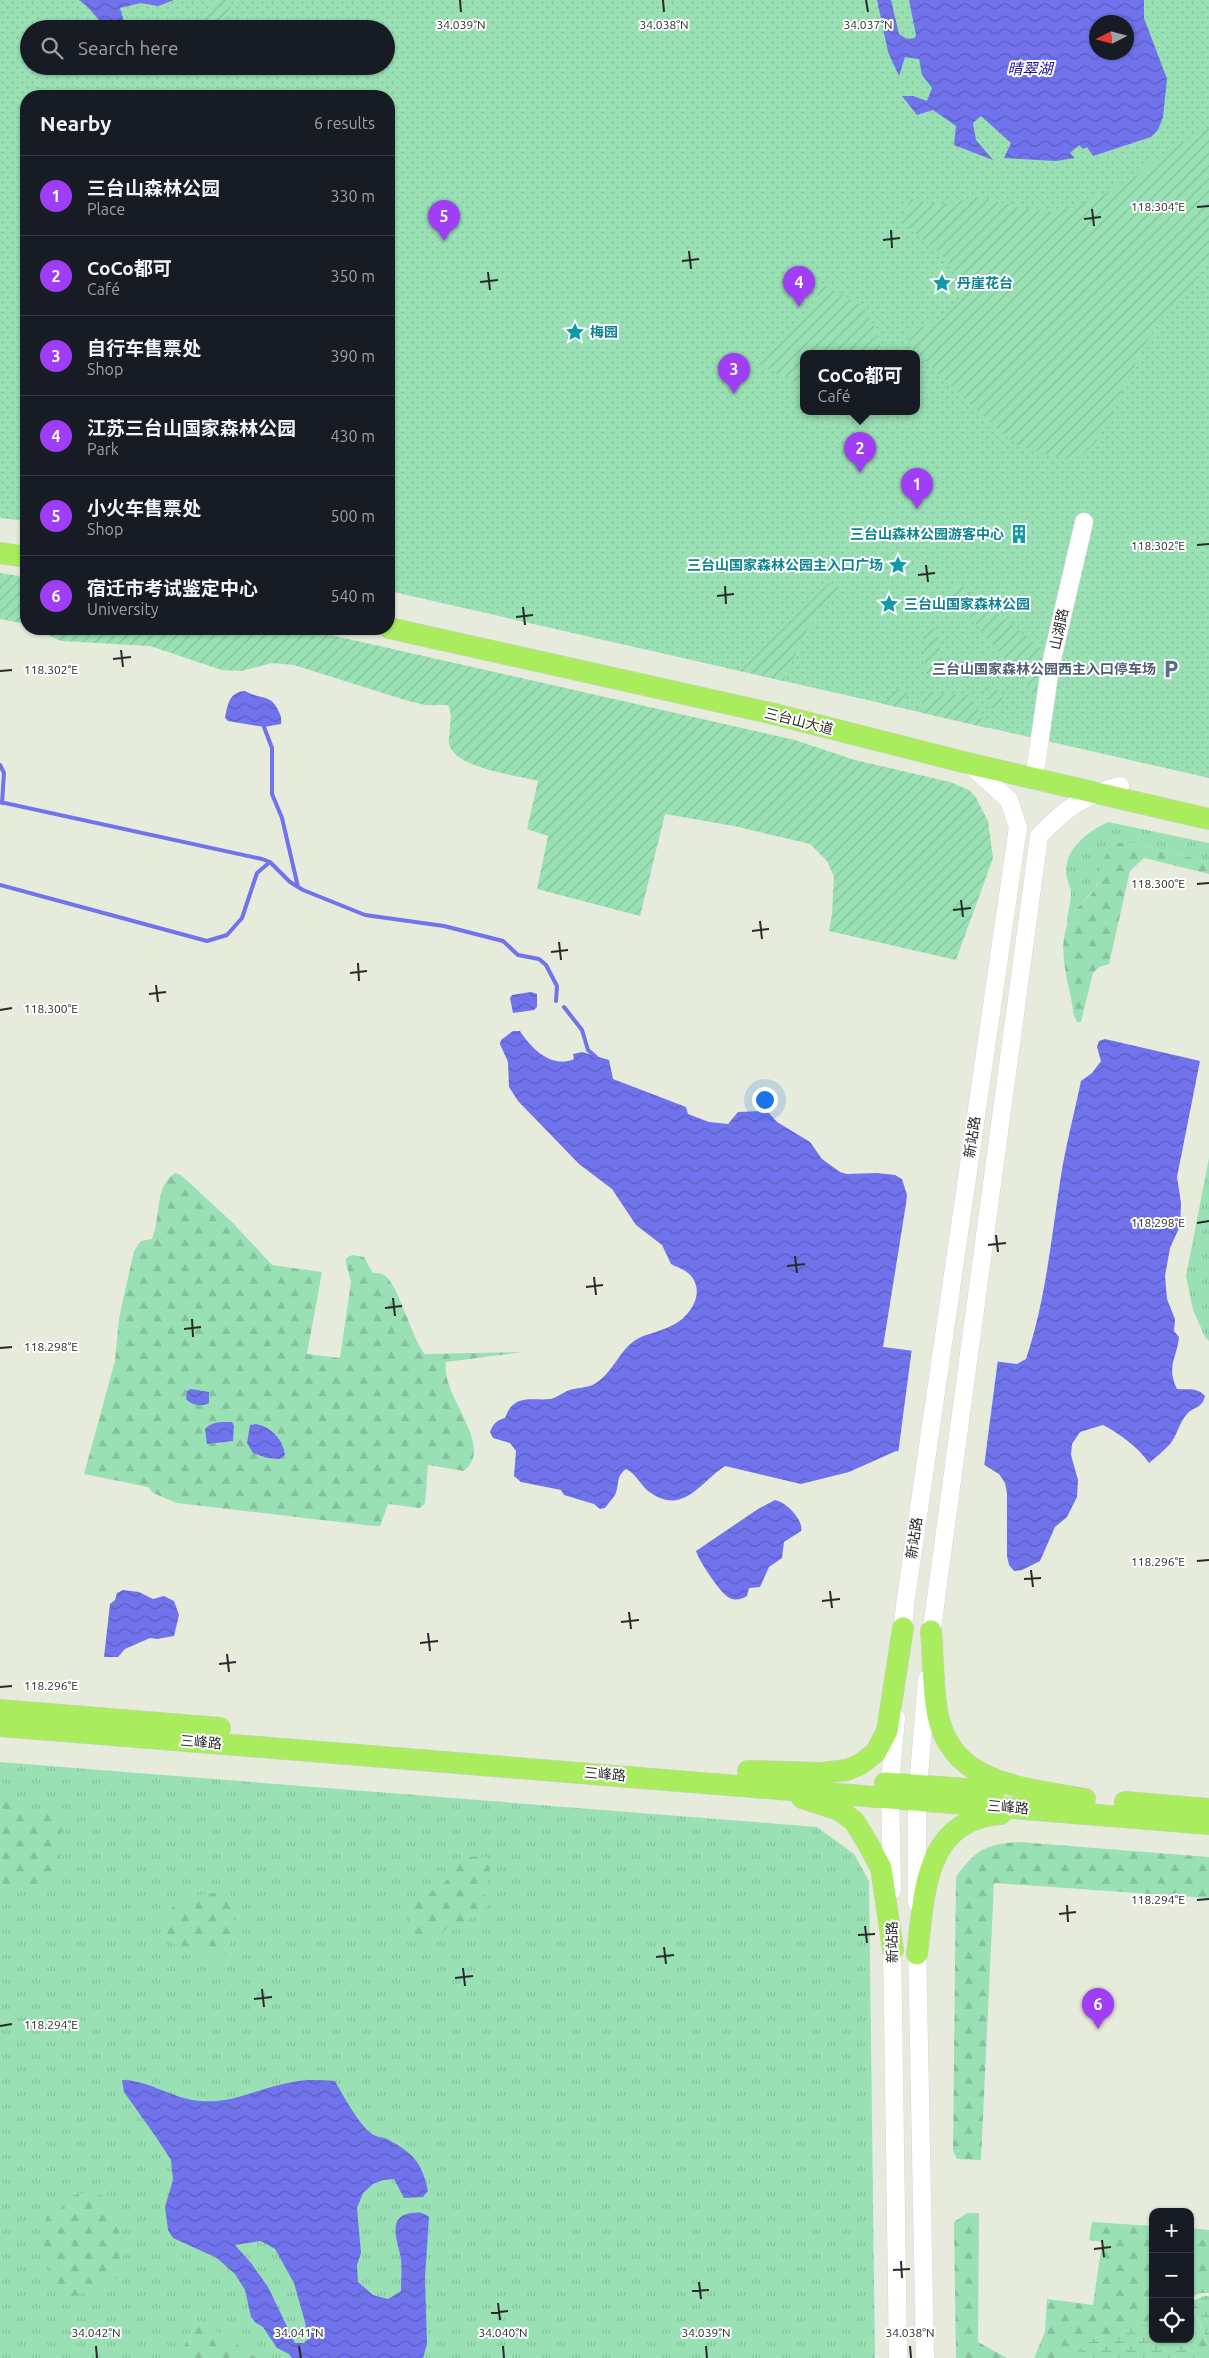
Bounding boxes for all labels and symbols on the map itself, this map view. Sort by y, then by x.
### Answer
north arrow [1089,15,1134,60]
text: 34.039°N [436,18,486,31]
text: 34.038°N [639,18,689,31]
text: 34.037°N [843,18,893,31]
water label: 晴翠湖 [1007,60,1054,77]
pin: 5 [428,200,460,241]
text: 118.304°E [1131,200,1185,213]
pin: 4 [783,266,815,307]
place icon: 丹崖花台 [931,272,953,294]
place label: 丹崖花台 [957,275,1013,291]
place icon: 梅园 [564,321,586,343]
place label: 梅园 [590,324,618,340]
pin: 3 [718,353,750,394]
pin: 2 [844,432,876,473]
pin: 1 [901,468,933,509]
building icon: 三台山森林公园游客中心 [1008,523,1030,545]
place label: 三台山森林公园游客中心 [850,526,1004,542]
text: 118.302°E [1131,539,1185,552]
place icon: 三台山国家森林公园主入口广场 [887,554,909,576]
place label: 三台山国家森林公园主入口广场 [687,557,883,573]
place icon: 三台山国家森林公园 [878,593,900,615]
place label: 三台山国家森林公园 [904,596,1030,612]
street label: 山湖路 [1047,607,1071,651]
parking icon: 三台山国家森林公园西主入口停车场 [1160,658,1182,680]
place label: 三台山国家森林公园西主入口停车场 [932,661,1156,677]
text: 118.302°E [24,663,78,676]
street label: 三台山大道 [763,705,835,737]
text: 118.300°E [1131,877,1185,890]
text: 118.300°E [24,1002,78,1015]
your location [752,1087,778,1113]
street label: 新站路 [961,1115,983,1159]
text: 118.298°E [1131,1216,1185,1229]
text: 118.298°E [24,1340,78,1353]
street label: 新站路 [903,1516,925,1560]
text: 118.296°E [1131,1555,1185,1568]
text: 118.296°E [24,1679,78,1692]
street label: 三峰路 [179,1732,223,1752]
street label: 三峰路 [583,1764,627,1784]
street label: 三峰路 [986,1797,1030,1817]
text: 118.294°E [1131,1893,1185,1906]
street label: 新站路 [884,1921,900,1963]
pin: 6 [1082,1988,1114,2029]
text: 118.294°E [24,2018,78,2031]
text: 34.042°N [71,2326,121,2339]
text: 34.041°N [274,2326,324,2339]
text: 34.040°N [478,2326,528,2339]
text: 34.039°N [681,2326,731,2339]
text: 34.038°N [885,2326,935,2339]

